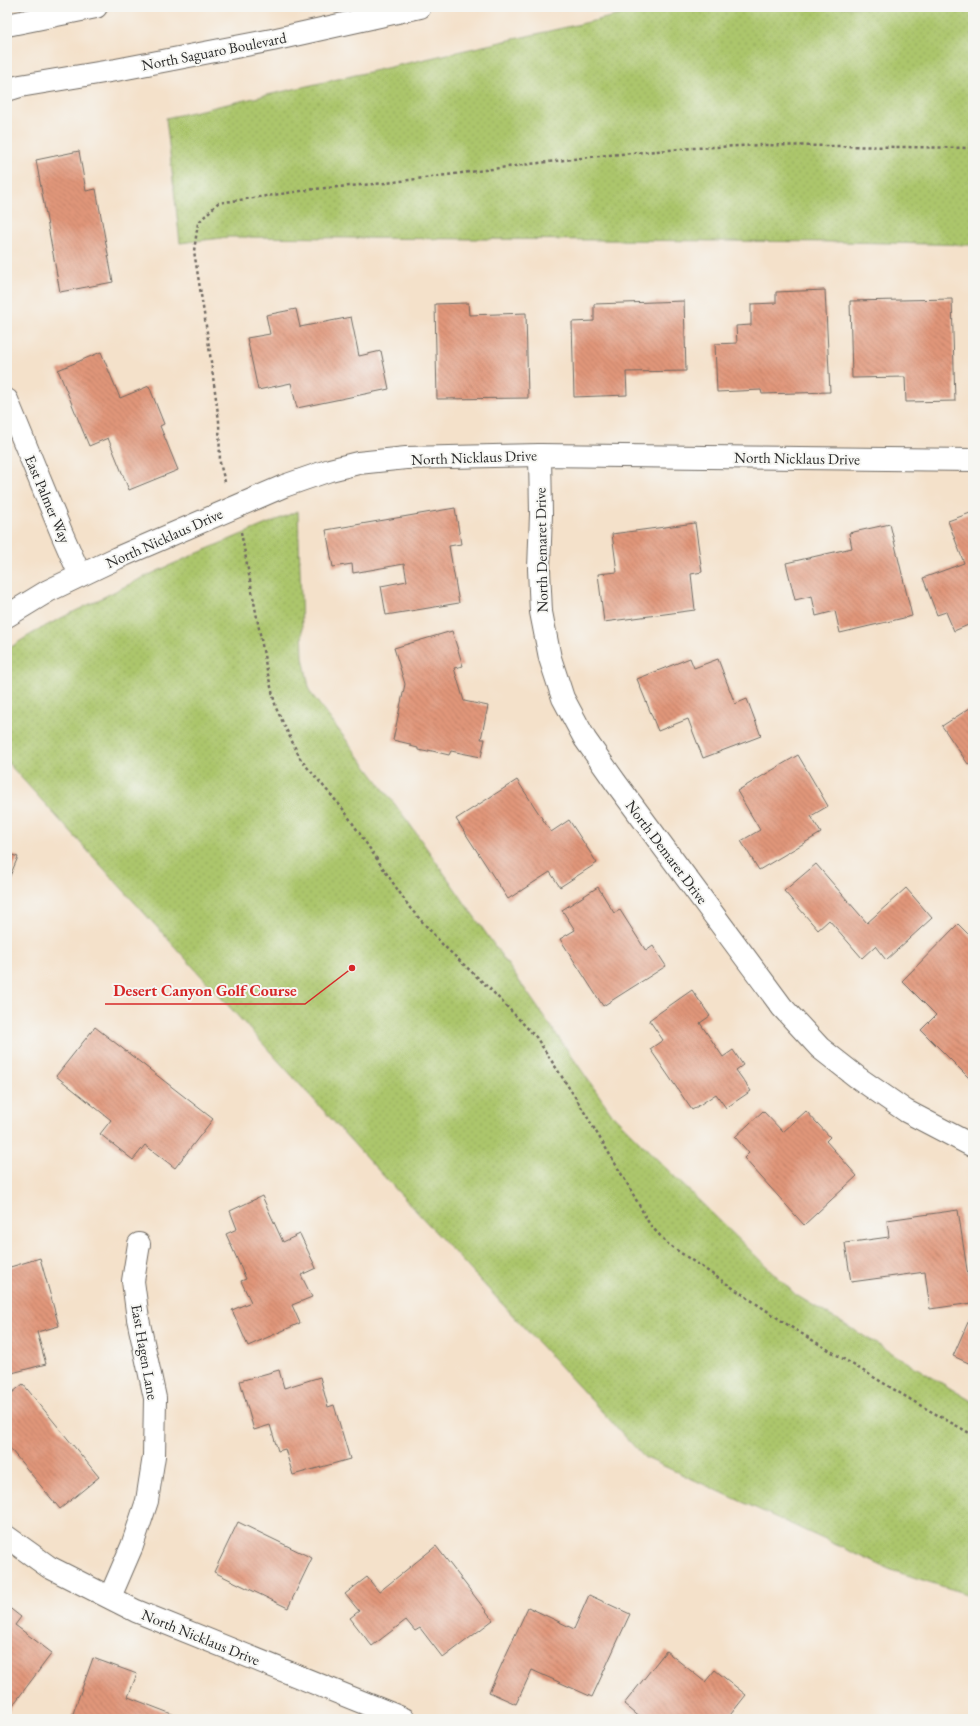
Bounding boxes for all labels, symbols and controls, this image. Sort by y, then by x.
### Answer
street label: North Saguaro Boulevard [140,28,288,74]
street label: North Nicklaus Drive [411,445,537,469]
street label: North Nicklaus Drive [734,447,860,469]
street label: East Palmer Way [21,452,75,546]
street label: North Demaret Drive [530,487,552,613]
street label: North Nicklaus Drive [103,504,225,572]
street label: North Demaret Drive [622,796,712,908]
callout: Desert Canyon Golf Course [105,976,305,1004]
text: Desert Canyon Golf Course [113,980,297,1001]
street label: East Hagen Lane [127,1303,163,1401]
street label: North Nicklaus Drive [139,1605,263,1669]

